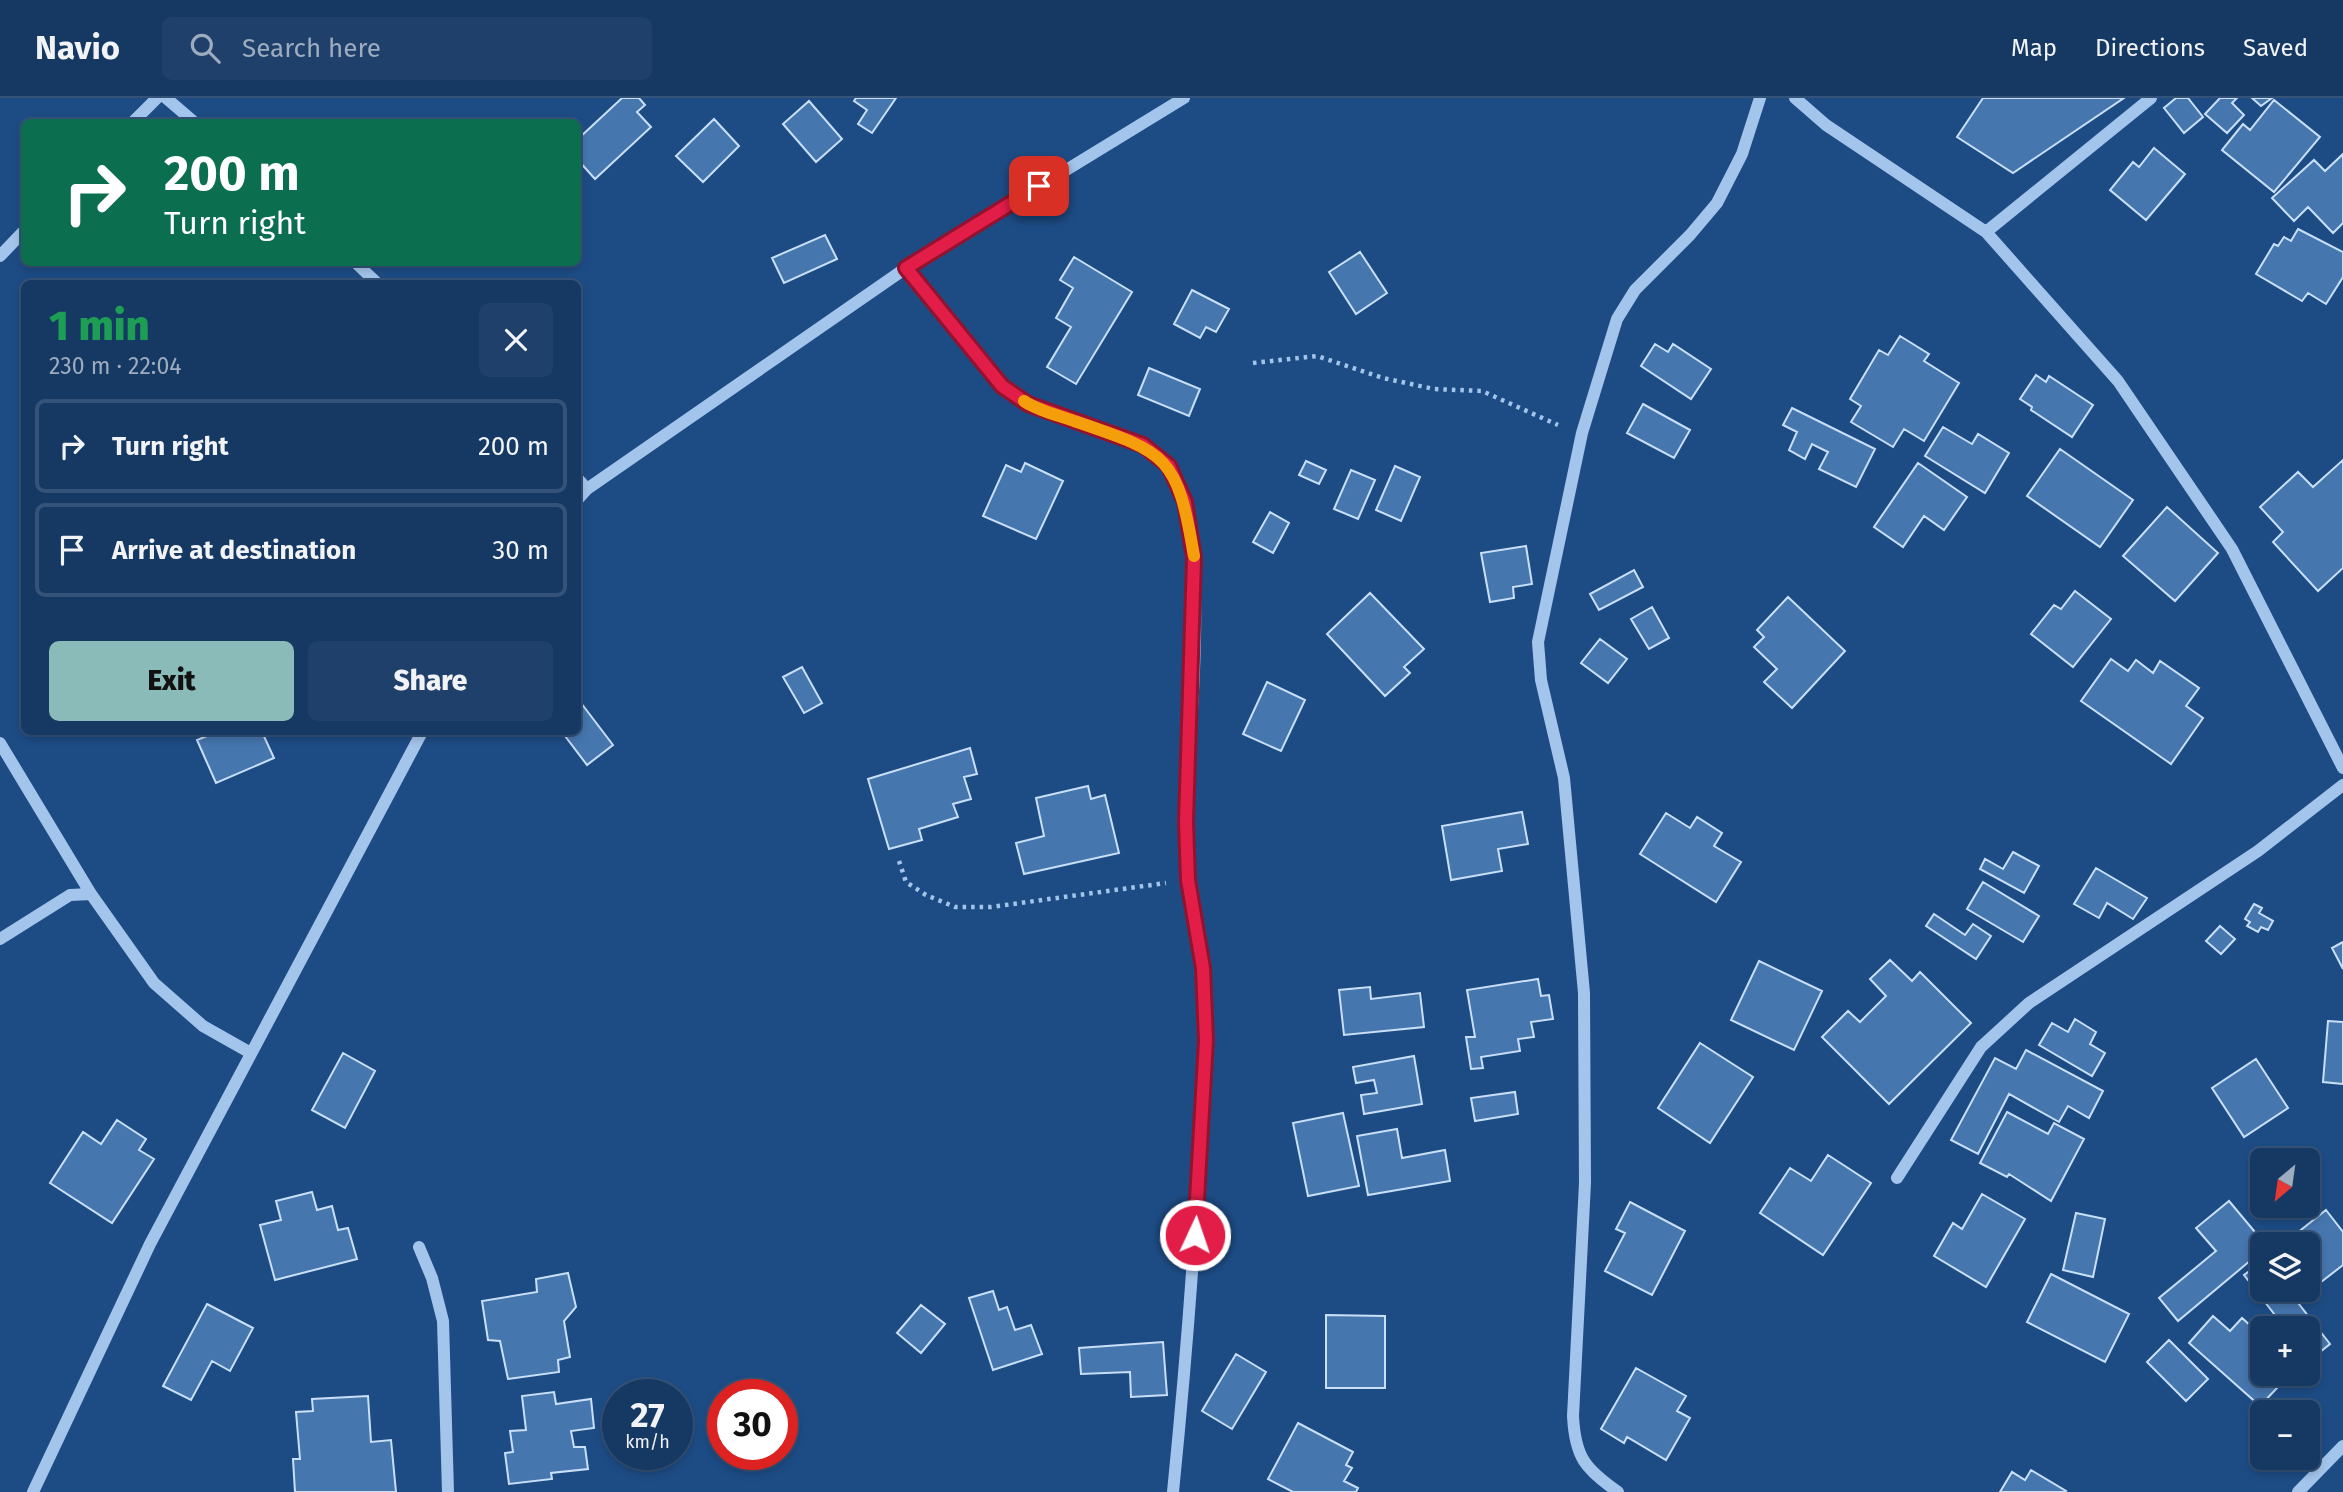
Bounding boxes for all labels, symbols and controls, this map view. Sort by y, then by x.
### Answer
search box [162,17,652,80]
text: Navio [35,28,120,68]
icon: search [186,29,224,67]
text: Search here [242,33,381,64]
text: Map [2011,34,2057,62]
text: Directions [2095,34,2205,62]
text: Saved [2243,34,2308,62]
text: 200 m [164,144,300,203]
icon: right [49,147,140,238]
pin [1009,156,1069,216]
icon: arrive [1020,167,1058,205]
text: Turn right [164,204,306,242]
text: 1 min [49,301,150,351]
button: close [479,303,553,377]
text: 230 m · 22:04 [49,352,181,380]
icon: right [53,427,91,465]
text: Turn right [112,431,229,462]
text: 200 m [478,431,549,462]
icon: arrive [53,531,91,569]
text: Arrive at destination [112,535,356,566]
text: 30 m [492,535,549,566]
button: Exit [49,641,294,721]
button: Share [308,641,553,721]
north arrow [2250,1148,2320,1218]
map controls [2250,1148,2320,1470]
position arrow [1158,1198,1232,1272]
button: layers [2250,1232,2320,1302]
button: + [2250,1316,2320,1386]
speed limit sign: 30 [707,1379,798,1470]
text: 27 [630,1394,665,1436]
button: − [2250,1400,2320,1470]
text: km/h [625,1431,670,1453]

